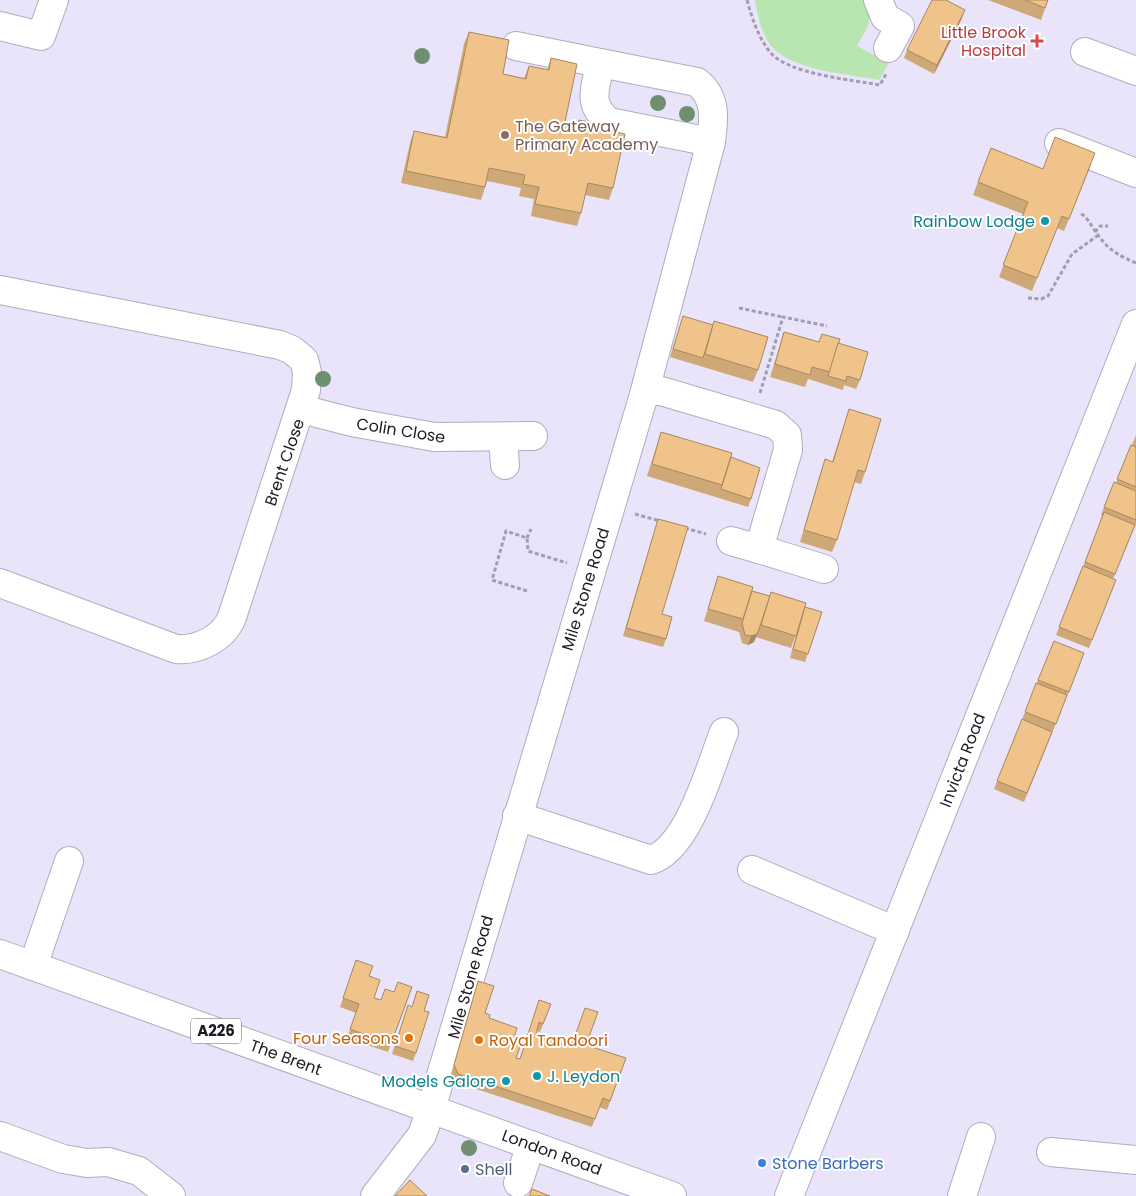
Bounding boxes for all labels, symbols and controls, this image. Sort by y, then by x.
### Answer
place label: Little Brook Hospital [941,21,1027,62]
marker: Little Brook Hospital [1030,34,1044,48]
place label: The Gateway Primary Academy [515,115,658,156]
marker: The Gateway Primary Academy [499,129,511,141]
place label: Rainbow Lodge [913,210,1035,233]
marker: Rainbow Lodge [1039,215,1051,227]
street label: Colin Close [355,412,447,449]
street label: Brent Close [259,415,310,509]
street label: Mile Stone Road [556,525,615,653]
street label: Invicta Road [934,710,991,811]
street label: Mile Stone Road [442,913,499,1042]
road number: A226 [191,1018,241,1044]
place label: Four Seasons [293,1027,399,1050]
place label: Royal Tandoori [489,1029,608,1052]
marker: Four Seasons [403,1032,415,1044]
street label: The Brent [247,1034,325,1081]
marker: Royal Tandoori [473,1034,485,1046]
place label: J. Leydon [547,1065,620,1088]
place label: Models Galore [381,1070,496,1093]
marker: J. Leydon [531,1070,543,1082]
marker: Models Galore [500,1075,512,1087]
street label: London Road [499,1124,605,1181]
place label: Stone Barbers [772,1152,884,1175]
marker: Stone Barbers [756,1157,768,1169]
place label: Shell [475,1158,512,1181]
marker: Shell [459,1163,471,1175]

